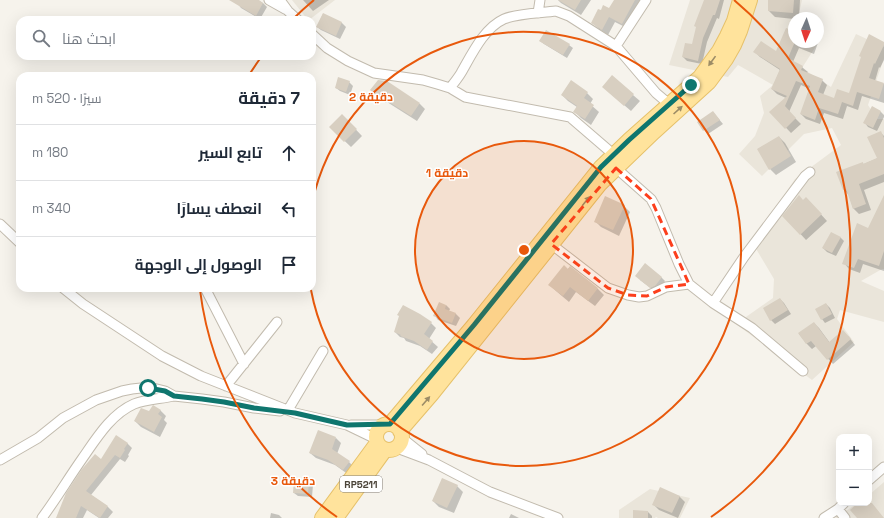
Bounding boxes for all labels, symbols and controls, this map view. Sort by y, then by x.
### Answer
north arrow [788,12,824,48]
search box [16,16,316,60]
icon: search [30,27,52,49]
text: ابحث هنا [62,29,116,48]
one-way arrow [708,55,717,66]
route end [682,76,700,94]
text: 7 دقيقة [238,87,300,109]
text: 2 دقيقة [349,89,393,105]
text: سيرًا · 520 m [32,90,101,107]
one-way arrow [673,105,683,115]
icon: ahead [278,142,300,164]
text: تابع السير [199,143,262,162]
text: 180 m [32,144,68,161]
text: 1 دقيقة [426,165,468,181]
one-way arrow [581,196,590,206]
icon: left [278,198,300,220]
text: انعطف يسارًا [176,199,262,218]
text: 340 m [32,200,71,217]
centre of rings [517,243,531,257]
icon: arrive [278,254,300,276]
text: الوصول إلى الوجهة [135,255,262,274]
route start [139,379,157,397]
one-way arrow [421,396,430,406]
map controls [836,434,872,506]
button: + [836,434,872,470]
button: − [836,470,872,506]
text: 3 دقيقة [271,473,315,489]
road number: RP5211 [340,476,382,492]

